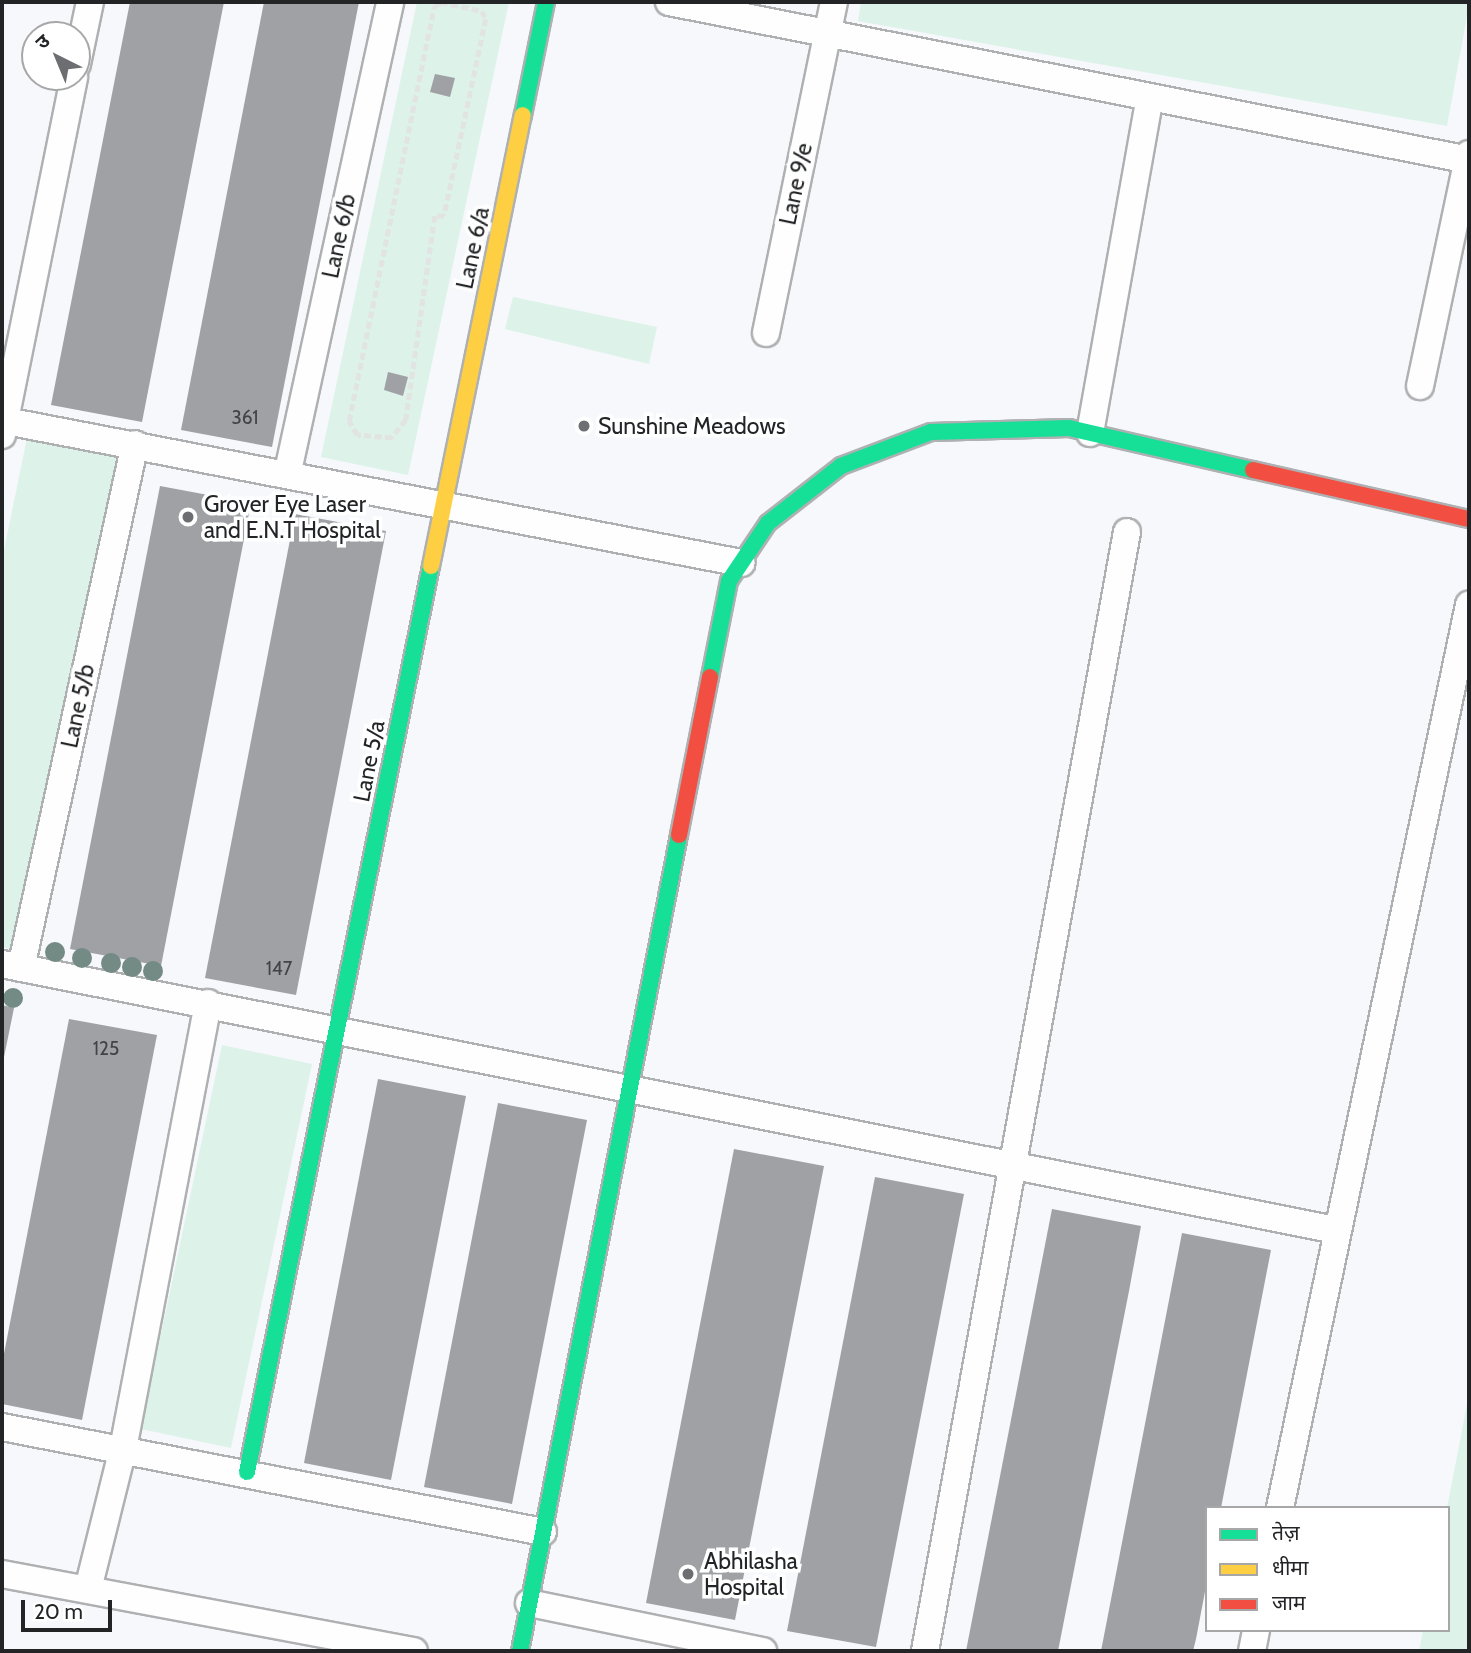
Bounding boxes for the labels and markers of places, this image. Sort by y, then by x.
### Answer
place label: Sunshine Meadows [598,412,786,440]
marker: Sunshine Meadows [576,418,592,434]
place label: Grover Eye Laser and E.N.T Hospital [204,490,381,544]
marker: Grover Eye Laser and E.N.T Hospital [178,507,198,527]
place label: Abhilasha Hospital [704,1547,798,1601]
marker: Abhilasha Hospital [678,1564,698,1584]

